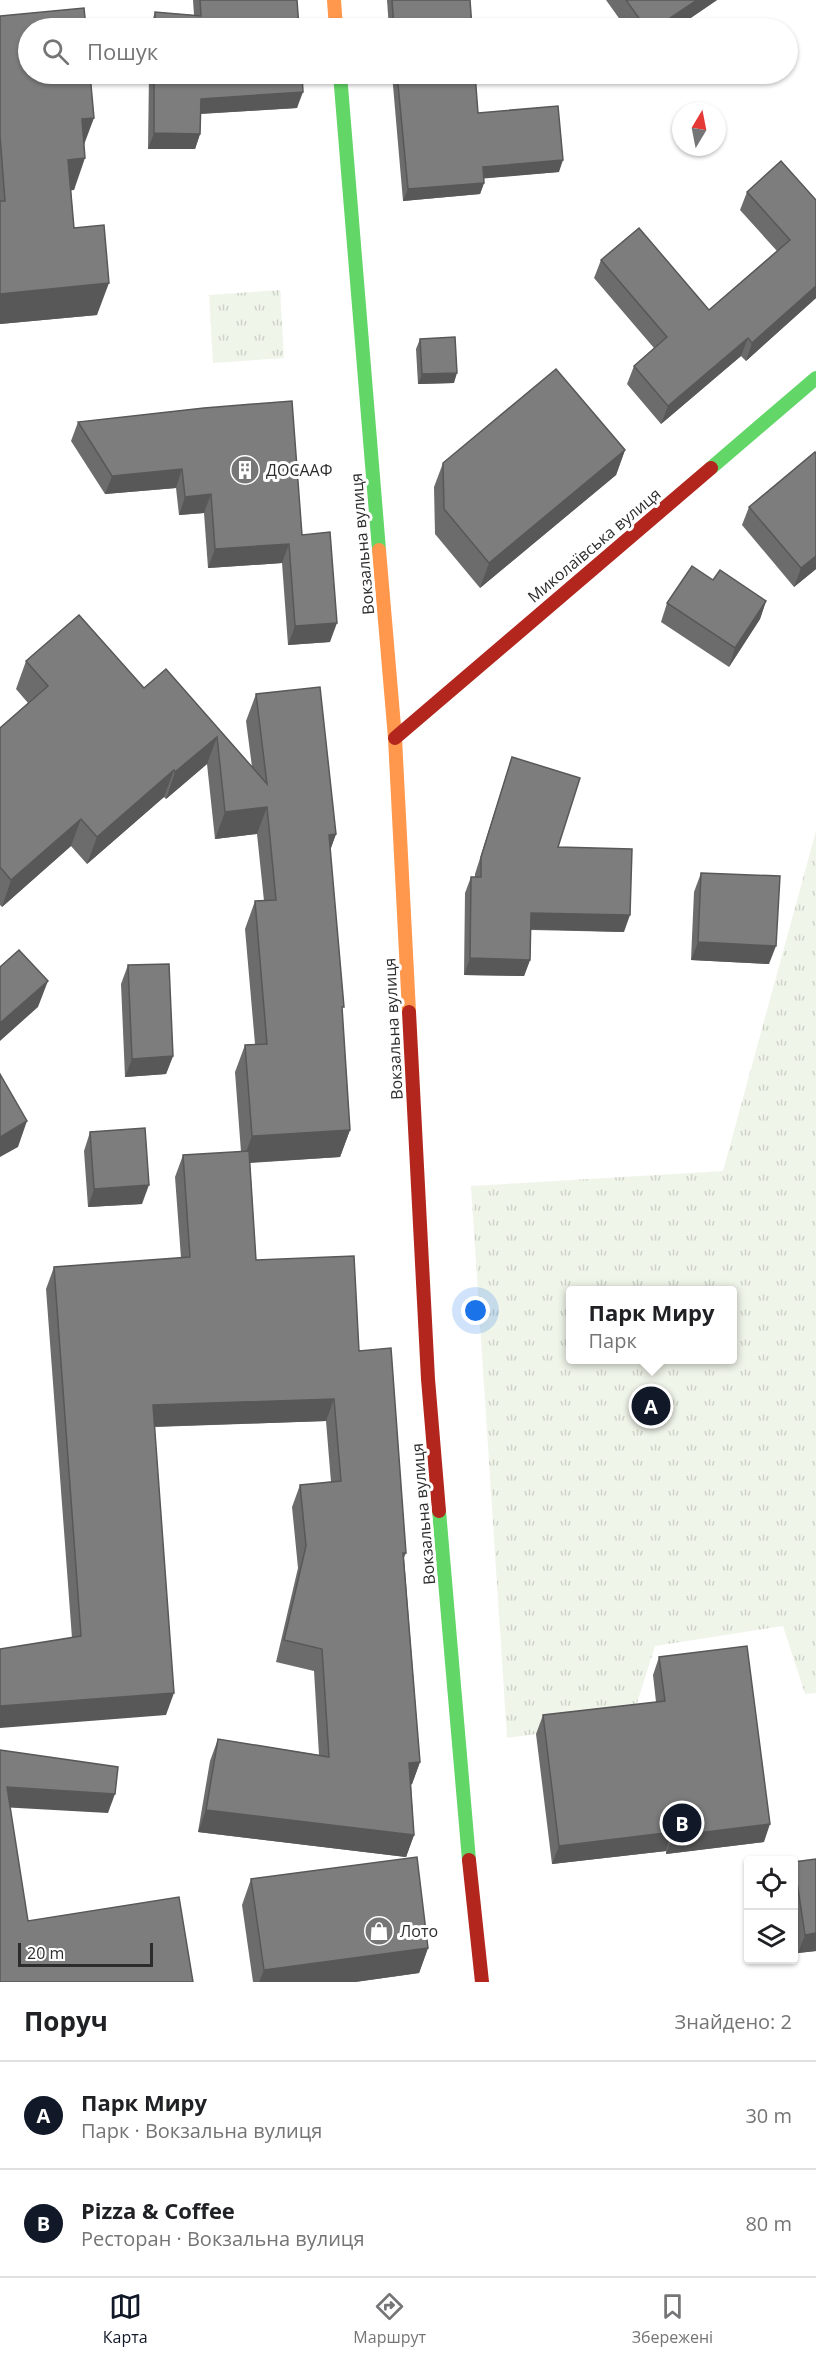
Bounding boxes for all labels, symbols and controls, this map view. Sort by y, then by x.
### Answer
search box [18,18,798,84]
icon: search [39,35,72,68]
text: Пошук [87,36,158,66]
north arrow [672,102,726,156]
building icon: ДОСААФ [229,454,261,486]
place label: ДОСААФ [266,459,332,481]
street label: Вокзальна вулиця [345,472,379,616]
street label: Миколаївська вулиця [523,483,665,607]
street label: Вокзальна вулиця [378,958,408,1100]
popup [566,1286,737,1364]
your location [461,1296,490,1325]
text: Парк Миру [589,1297,714,1327]
text: Парк [589,1327,637,1354]
pin: A [632,1384,670,1428]
street label: Вокзальна вулиця [406,1442,440,1586]
pin: B [662,1800,702,1846]
map controls [744,1856,798,1964]
button: locate [744,1856,798,1910]
button: layers [744,1910,798,1964]
shop icon: Лото [363,1915,395,1947]
place label: Лото [400,1920,438,1942]
scale bar [18,1940,153,1968]
text: 20 m [27,1942,64,1964]
text: Поруч [24,2003,108,2039]
text: Знайдено: 2 [675,2008,792,2035]
text: Парк Миру [81,2087,207,2117]
text: A [37,2102,50,2129]
text: 30 m [745,2102,792,2129]
text: Парк · Вокзальна вулиця [81,2117,322,2144]
text: Pizza & Coffee [81,2195,235,2225]
text: B [37,2210,50,2237]
text: 80 m [745,2210,792,2237]
text: Ресторан · Вокзальна вулиця [81,2225,364,2252]
tab: Карта [103,2290,148,2348]
tab: Маршрут [353,2290,426,2348]
tab: Збережені [632,2290,713,2348]

